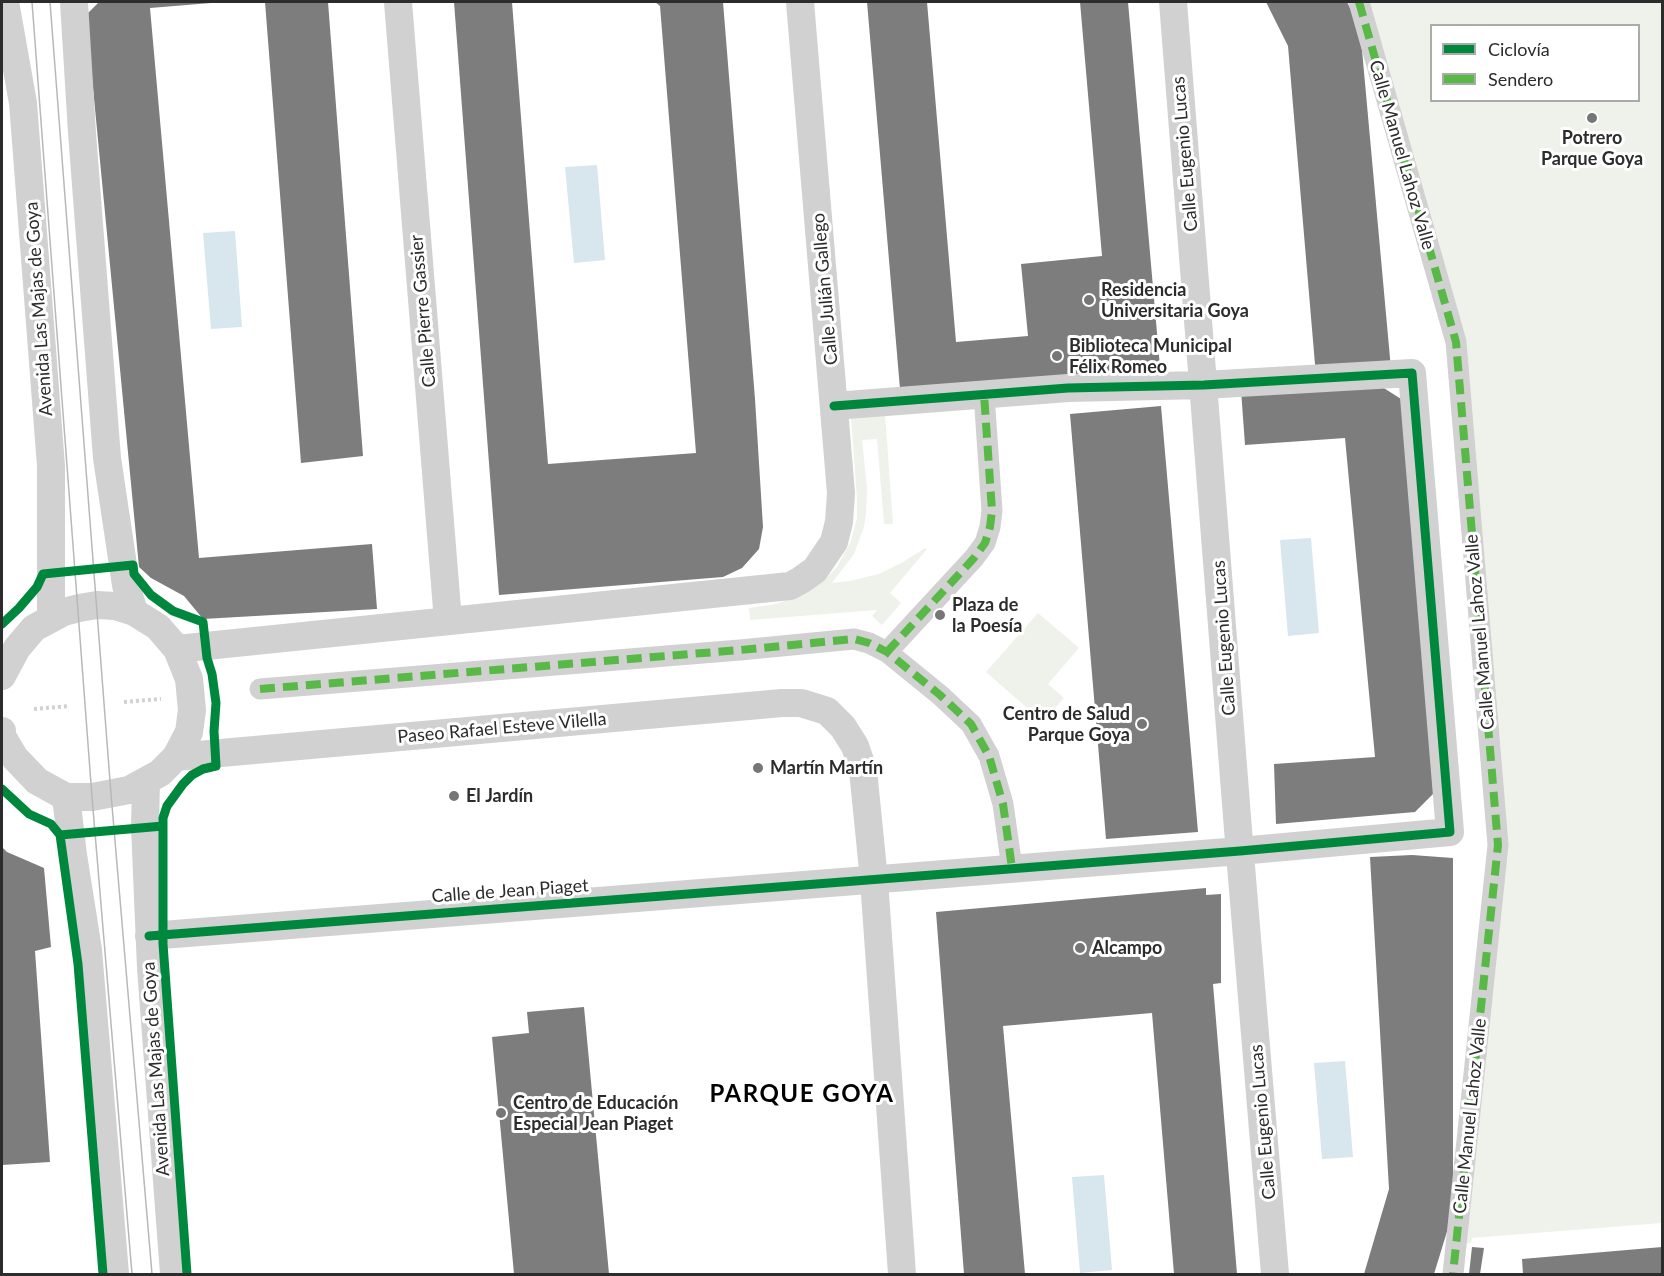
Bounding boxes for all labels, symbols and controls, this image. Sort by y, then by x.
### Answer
legend [1430,24,1640,102]
text: Ciclovía [1488,38,1550,60]
street label: Calle Manuel Lahoz Valle [1365,58,1439,252]
text: Sendero [1488,68,1553,90]
street label: Calle Eugenio Lucas [1167,76,1203,232]
marker: Potrero Parque Goya [1585,111,1599,125]
place label: Potrero Parque Goya [1541,127,1643,170]
street label: Avenida Las Majas de Goya [21,201,57,417]
street label: Calle Julián Gallego [808,212,842,366]
street label: Calle Pierre Gassier [406,234,440,388]
place label: Residencia Universitaria Goya [1101,279,1249,322]
marker: Residencia Universitaria Goya [1082,293,1096,307]
place label: Biblioteca Municipal Félix Romeo [1069,335,1232,378]
marker: Biblioteca Municipal Félix Romeo [1050,349,1064,363]
street label: Calle Manuel Lahoz Valle [1461,533,1499,731]
street label: Calle Eugenio Lucas [1208,560,1240,716]
place label: Plaza de la Poesía [952,594,1022,636]
marker: Plaza de la Poesía [933,608,947,622]
place label: Centro de Salud Parque Goya [1003,703,1130,746]
street label: Paseo Rafael Esteve Vilella [397,708,607,748]
marker: Centro de Salud Parque Goya [1135,717,1149,731]
place label: Martín Martín [770,757,883,779]
marker: Martín Martín [751,761,765,775]
place label: El Jardín [466,785,533,807]
marker: El Jardín [447,789,461,803]
street label: Calle de Jean Piaget [431,875,589,907]
place label: Alcampo [1092,937,1162,959]
marker: Alcampo [1073,941,1087,955]
street label: Avenida Las Majas de Goya [138,961,174,1177]
street label: Calle Manuel Lahoz Valle [1449,1017,1491,1215]
street label: Calle Eugenio Lucas [1245,1044,1281,1200]
district label: PARQUE GOYA [709,1080,895,1108]
place label: Centro de Educación Especial Jean Piaget [513,1092,678,1134]
marker: Centro de Educación Especial Jean Piaget [494,1106,508,1120]

